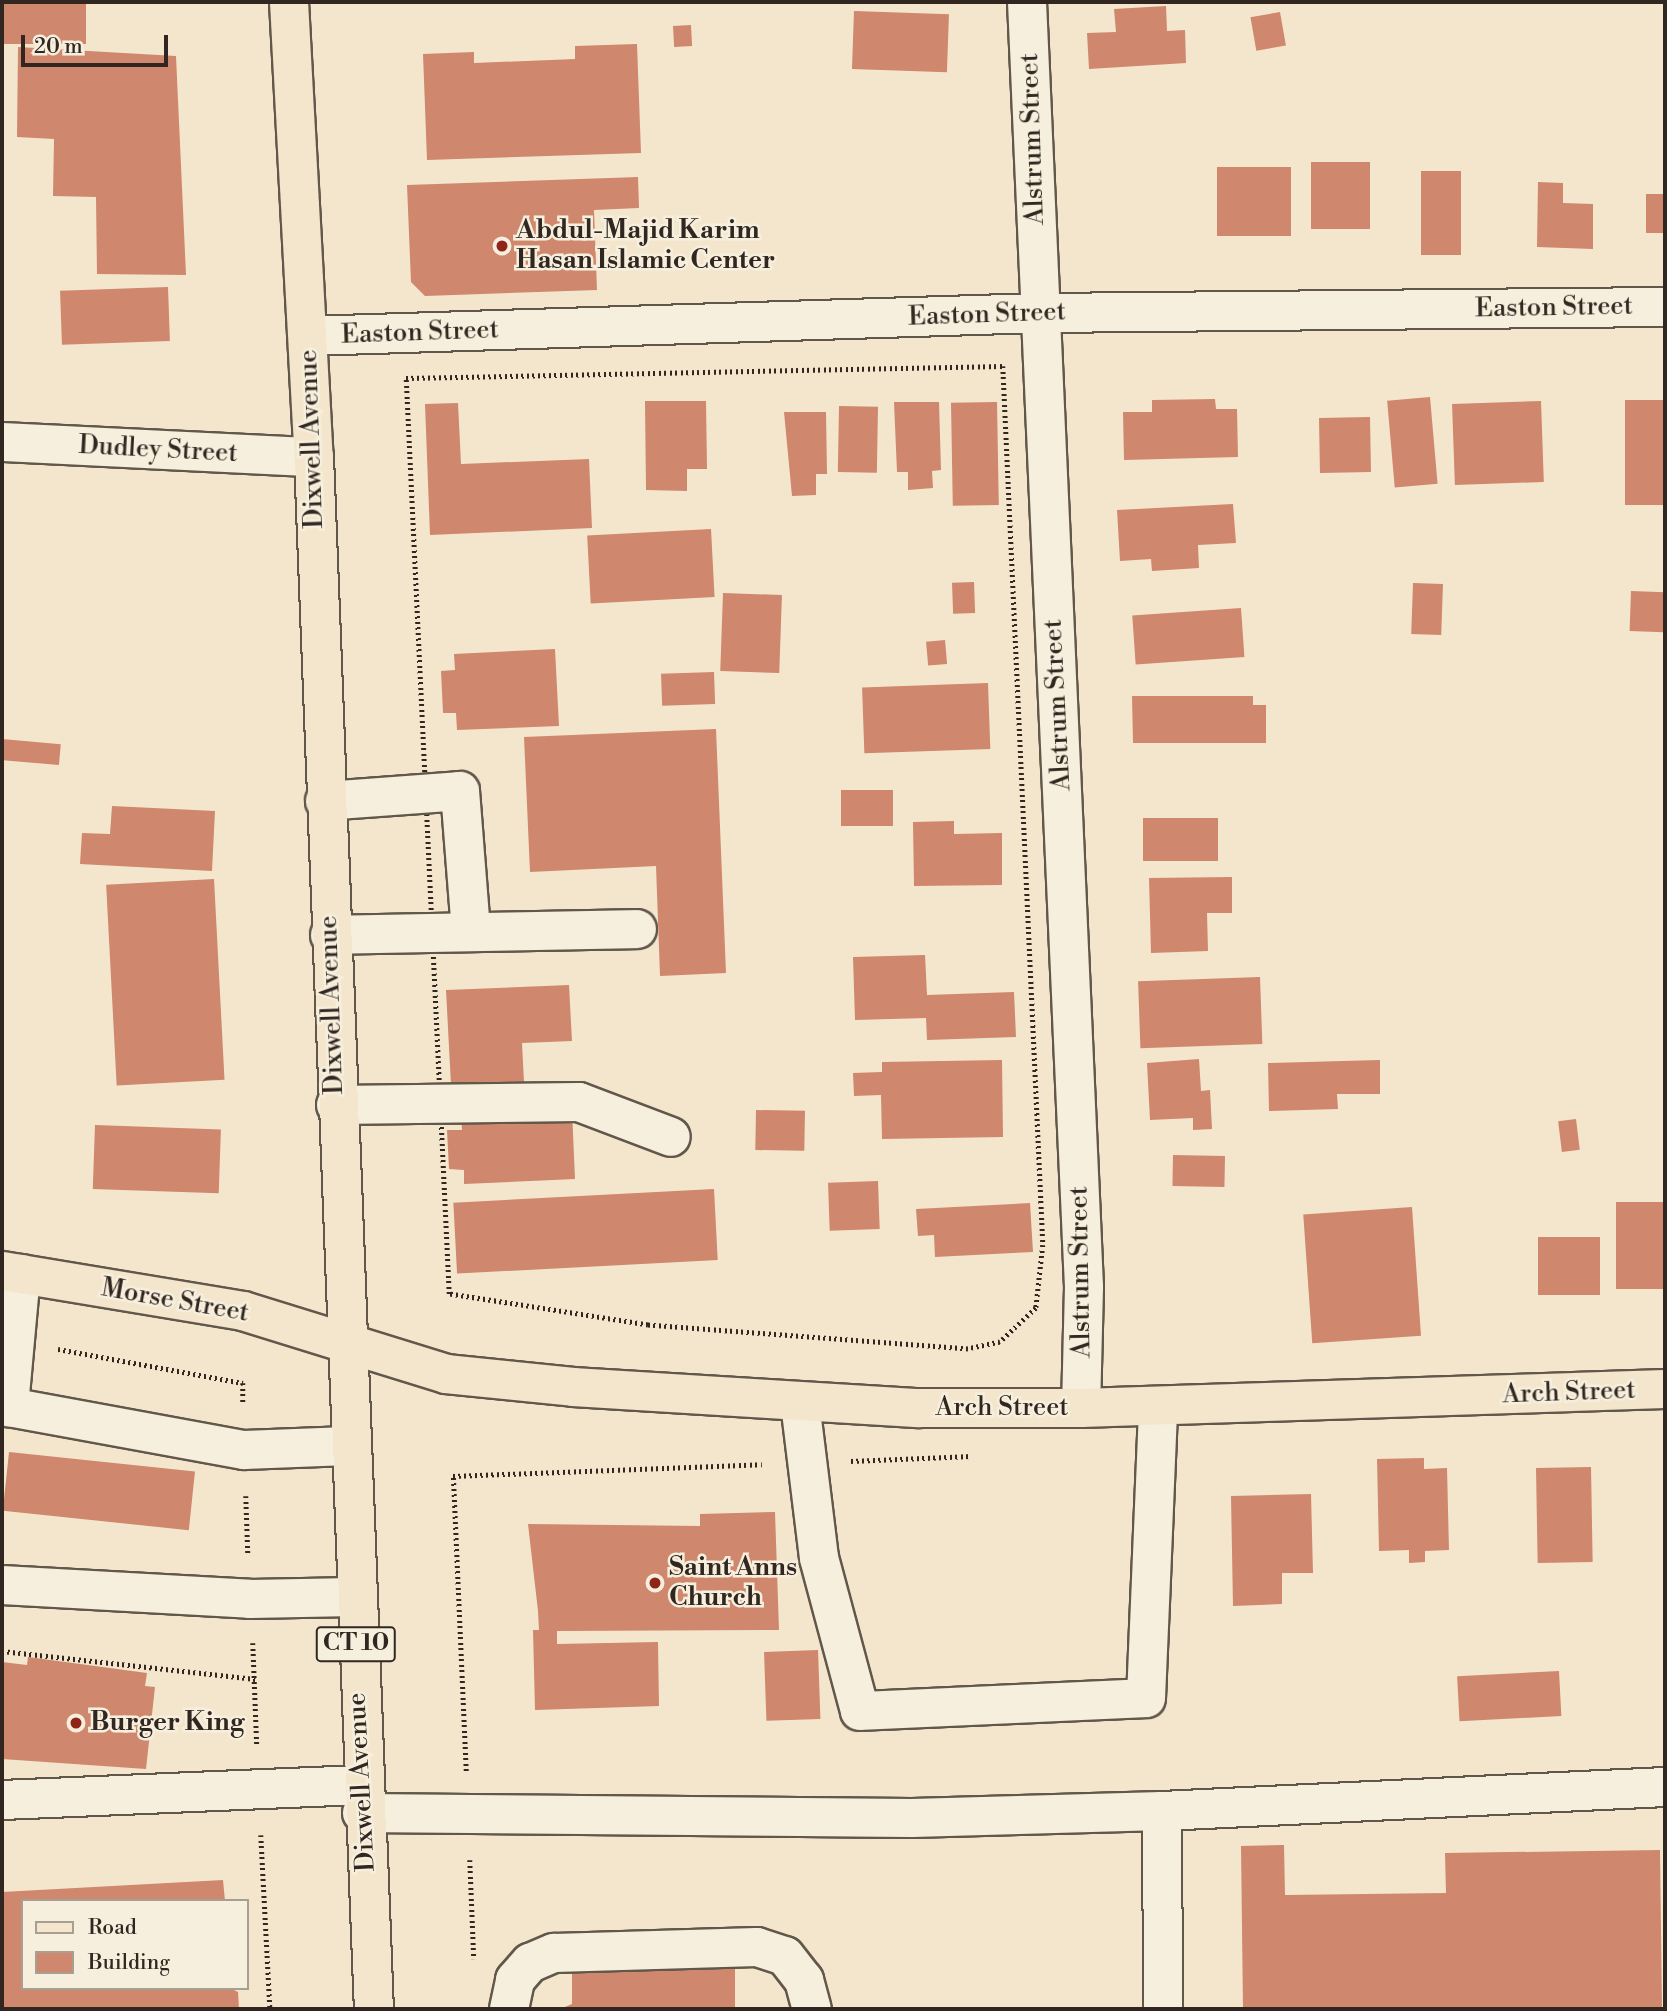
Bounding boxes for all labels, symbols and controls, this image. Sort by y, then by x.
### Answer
scale bar [24,21,172,65]
text: 20 m [34,34,83,60]
street label: Alstrum Street [1014,53,1052,225]
place label: Abdul-Majid Karim Hasan Islamic Center [516,215,775,276]
marker: Abdul-Majid Karim Hasan Islamic Center [494,238,510,254]
street label: Easton Street [1475,291,1633,325]
street label: Easton Street [908,297,1066,333]
street label: Easton Street [341,315,499,351]
street label: Dixwell Avenue [293,349,331,529]
street label: Dudley Street [78,430,238,470]
street label: Alstrum Street [1038,618,1078,792]
street label: Dixwell Avenue [313,915,351,1095]
street label: Alstrum Street [1064,1186,1098,1358]
street label: Morse Street [99,1273,251,1329]
street label: Arch Street [1502,1375,1636,1411]
street label: Arch Street [935,1392,1069,1424]
place label: Saint Anns Church [669,1552,797,1614]
marker: Saint Anns Church [647,1575,663,1591]
road number: CT 10 [316,1624,396,1664]
street label: Dixwell Avenue [342,1692,382,1872]
place label: Burger King [90,1707,244,1739]
marker: Burger King [68,1715,84,1731]
legend [21,1899,248,1990]
text: Road [88,1915,137,1941]
text: Building [88,1950,170,1976]

